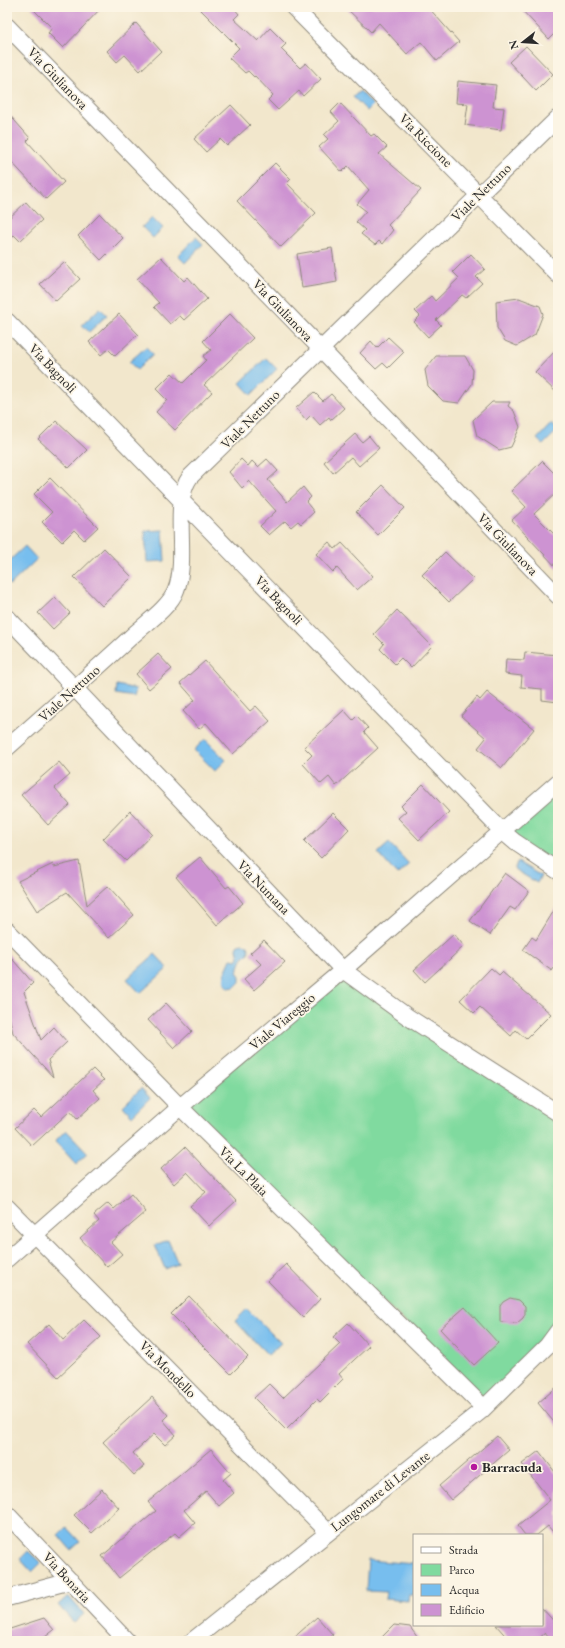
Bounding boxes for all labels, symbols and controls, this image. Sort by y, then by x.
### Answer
north arrow [503,22,543,62]
text: N [505,39,521,51]
street label: Via Giulianova [24,43,93,113]
street label: Via Riccione [395,109,457,171]
street label: Viale Nettuno [447,159,515,225]
street label: Via Giulianova [249,275,318,345]
street label: Via Bagnoli [25,340,81,397]
street label: Viale Nettuno [216,385,284,453]
street label: Via Giulianova [474,509,543,579]
street label: Via Bagnoli [251,572,307,629]
street label: Viale Nettuno [34,661,104,725]
street label: Via Numana [234,856,295,918]
street label: Viale Viareggio [245,988,319,1054]
street label: Via La Plaia [215,1142,273,1200]
street label: Via Mondello [136,1337,201,1402]
street label: Lungomare di Levante [327,1446,434,1535]
place label: Barracuda [482,1458,543,1476]
marker: Barracuda [469,1462,479,1472]
legend [413,1534,543,1626]
text: Strada [449,1542,478,1558]
street label: Via Bonaria [39,1548,95,1606]
text: Parco [449,1562,474,1578]
text: Acqua [448,1582,480,1598]
text: Edificio [449,1602,485,1618]

